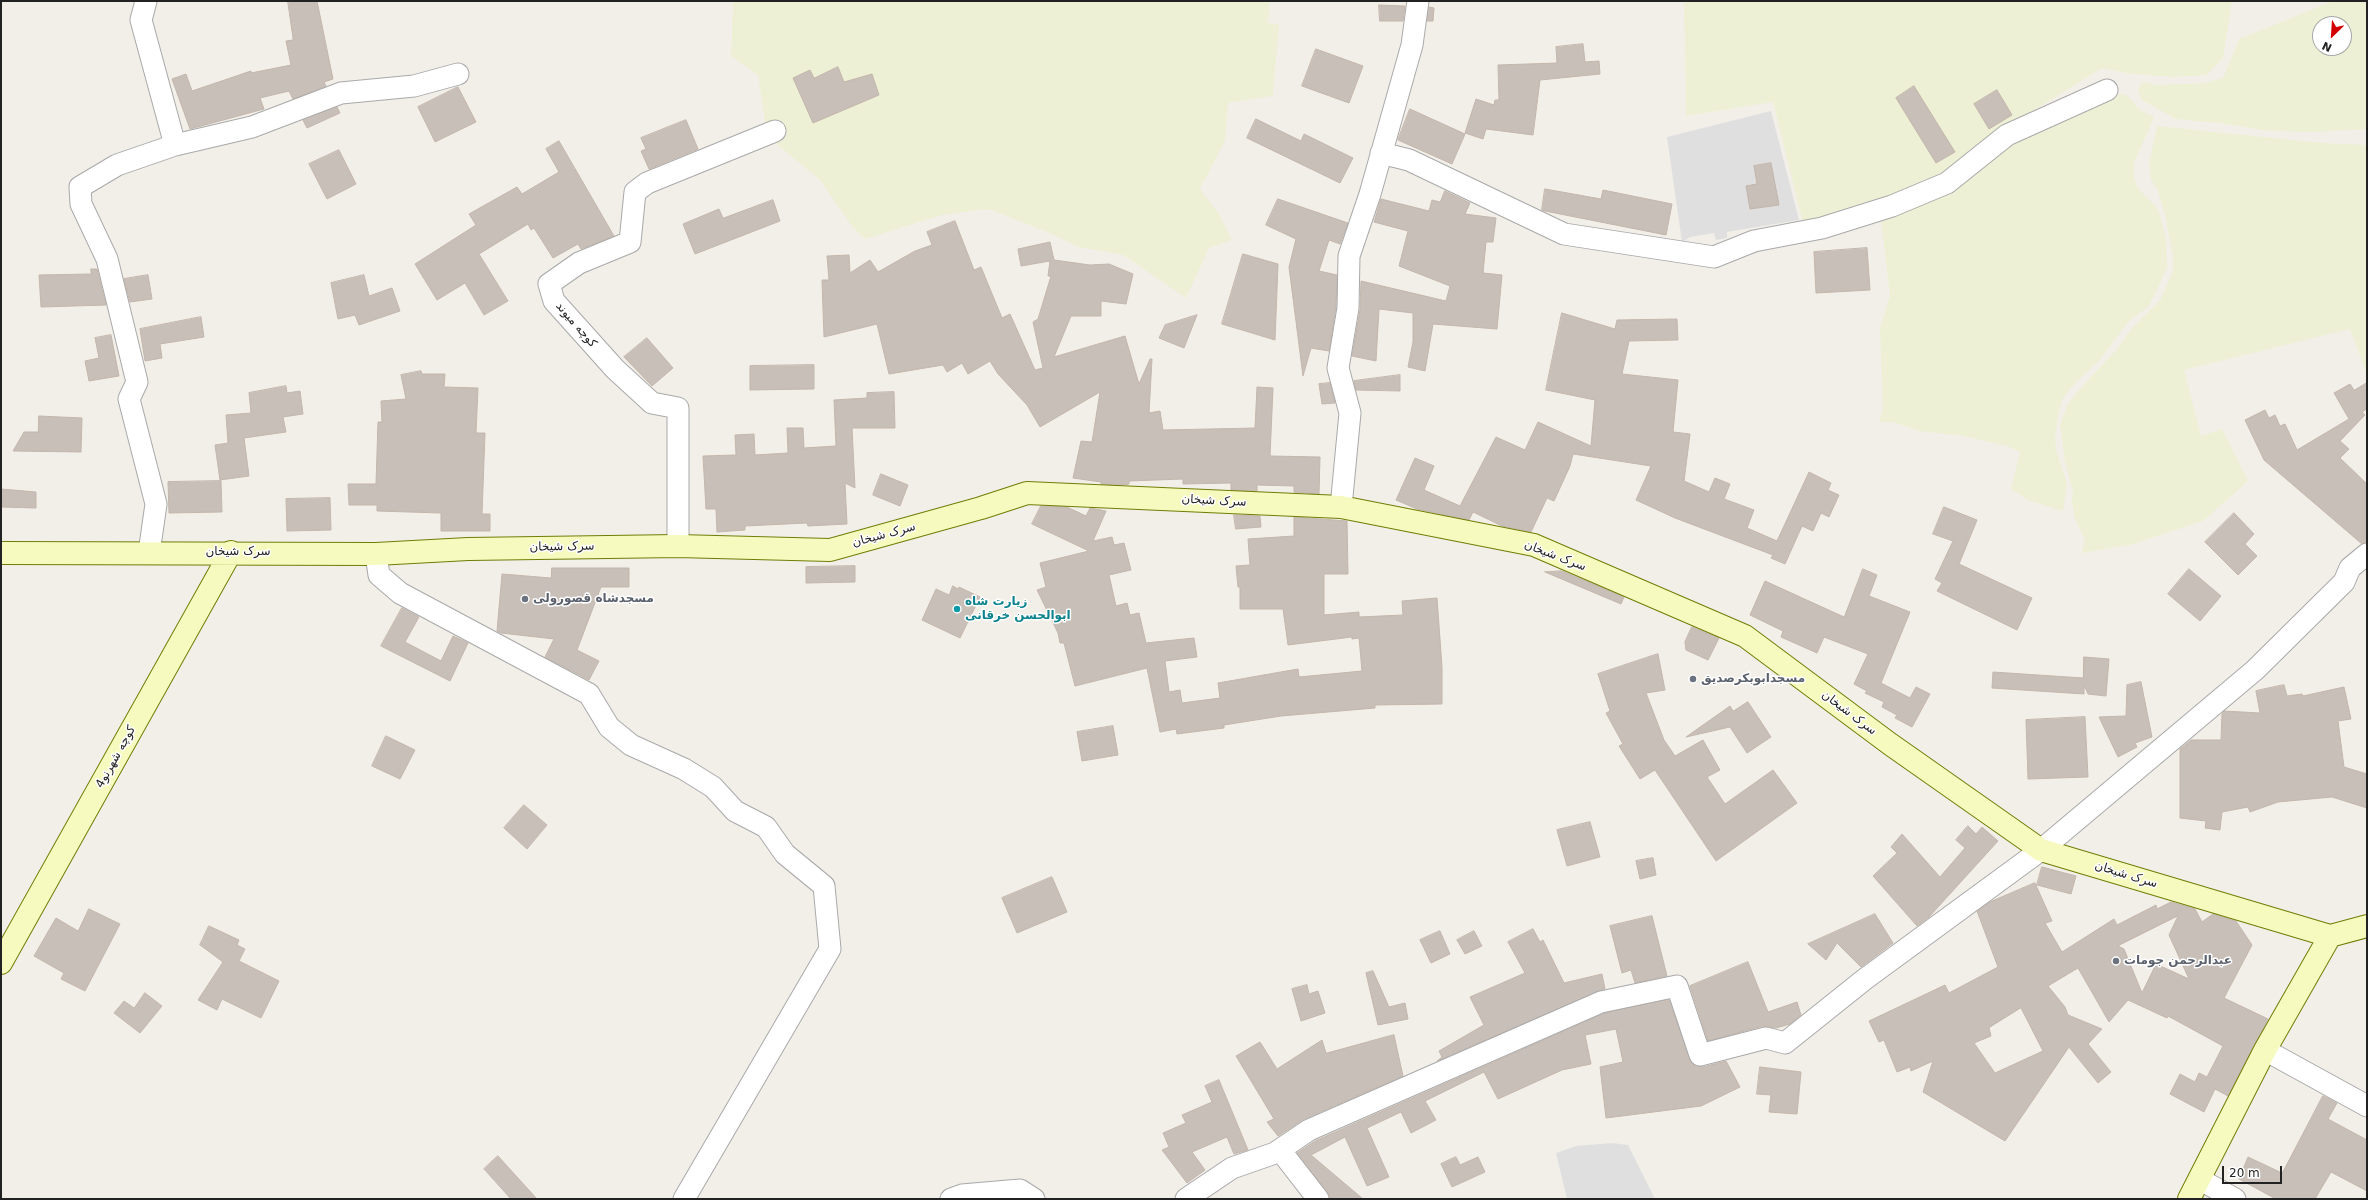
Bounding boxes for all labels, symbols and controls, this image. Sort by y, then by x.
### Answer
north arrow [2312,16,2352,56]
text: N [2320,39,2334,54]
street label: کوچه میوند [552,299,600,351]
street label: سرک شیخان [1181,492,1247,510]
street label: سرک شیخان [851,520,917,550]
street label: سرک شیخان [1522,538,1588,574]
street label: سرک شیخان [529,539,595,555]
street label: سرک شیخان [205,545,271,559]
place label: مسجدشاه قصورولی [533,592,654,606]
marker: مسجدشاه قصورولی [520,594,530,604]
place label: زیارت شاه ابوالحسن خرقانی [965,595,1071,623]
marker: زیارت شاه ابوالحسن خرقانی [952,604,962,614]
place label: مسجدابوبکرصدیق [1701,672,1805,686]
marker: مسجدابوبکرصدیق [1688,674,1698,684]
street label: سرک شیخان [1819,688,1879,738]
street label: کوچه شهرنو4 [93,723,139,791]
street label: سرک شیخان [2093,859,2159,891]
place label: عبدالرحمن جومات [2124,954,2232,968]
marker: عبدالرحمن جومات [2111,956,2121,966]
scale bar [2224,1158,2284,1184]
text: 20 m [2229,1166,2260,1180]

